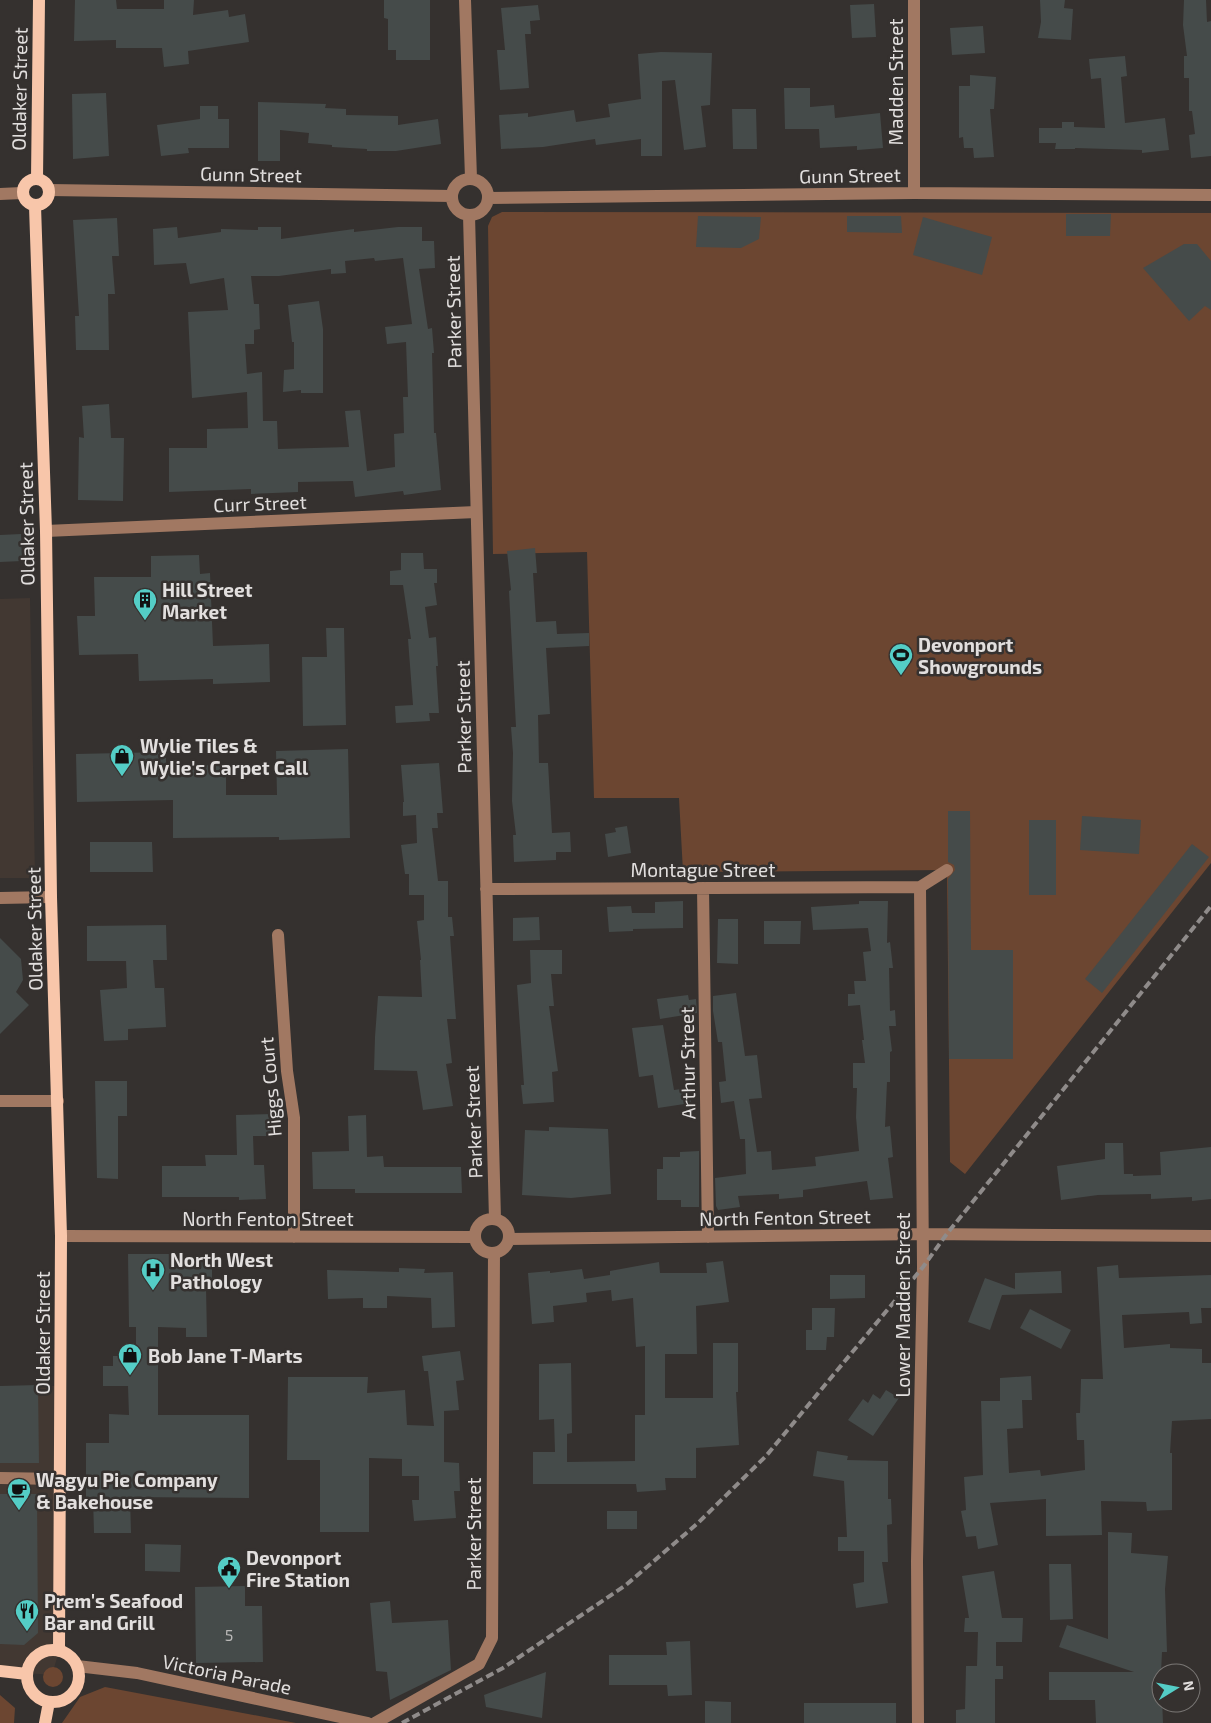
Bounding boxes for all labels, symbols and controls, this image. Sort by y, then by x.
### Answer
street label: Madden Street [884,18,907,146]
street label: Oldaker Street [6,27,32,151]
street label: Gunn Street [200,162,302,186]
street label: Gunn Street [799,163,901,187]
street label: Parker Street [441,255,465,369]
street label: Oldaker Street [13,462,39,586]
street label: Curr Street [213,490,307,516]
place label: Hill Street Market [162,578,253,623]
building icon: Hill Street Market [132,587,158,621]
place label: Devonport Showgrounds [918,633,1042,678]
sports icon: Devonport Showgrounds [888,642,914,676]
street label: Parker Street [451,660,475,774]
place label: Wylie Tiles & Wylie's Carpet Call [140,734,309,780]
shop icon: Wylie Tiles & Wylie's Carpet Call [109,743,135,777]
street label: Montague Street [631,858,775,881]
street label: Oldaker Street [21,867,47,991]
street label: Arthur Street [675,1006,699,1120]
street label: Higgs Court [254,1036,286,1138]
street label: Parker Street [460,1065,486,1179]
street label: North Fenton Street [699,1204,871,1230]
street label: North Fenton Street [182,1207,354,1230]
street label: Lower Madden Street [891,1213,914,1397]
place label: North West Pathology [170,1248,273,1294]
hospital icon: North West Pathology [140,1257,166,1291]
street label: Oldaker Street [31,1271,54,1395]
shop icon: Bob Jane T-Marts [117,1342,143,1376]
place label: Bob Jane T-Marts [148,1344,303,1367]
place label: Wagyu Pie Company & Bakehouse [36,1468,218,1513]
cafe icon: Wagyu Pie Company & Bakehouse [6,1477,32,1511]
street label: Parker Street [462,1477,485,1591]
place label: Devonport Fire Station [246,1546,350,1591]
public building icon: Devonport Fire Station [216,1555,242,1589]
place label: Prem's Seafood Bar and Grill [44,1589,183,1634]
restaurant icon: Prem's Seafood Bar and Grill [14,1598,40,1632]
house number: 5 [225,1625,233,1644]
street label: Victoria Parade [160,1649,294,1699]
north arrow [1151,1663,1201,1713]
text: N [1180,1679,1199,1692]

